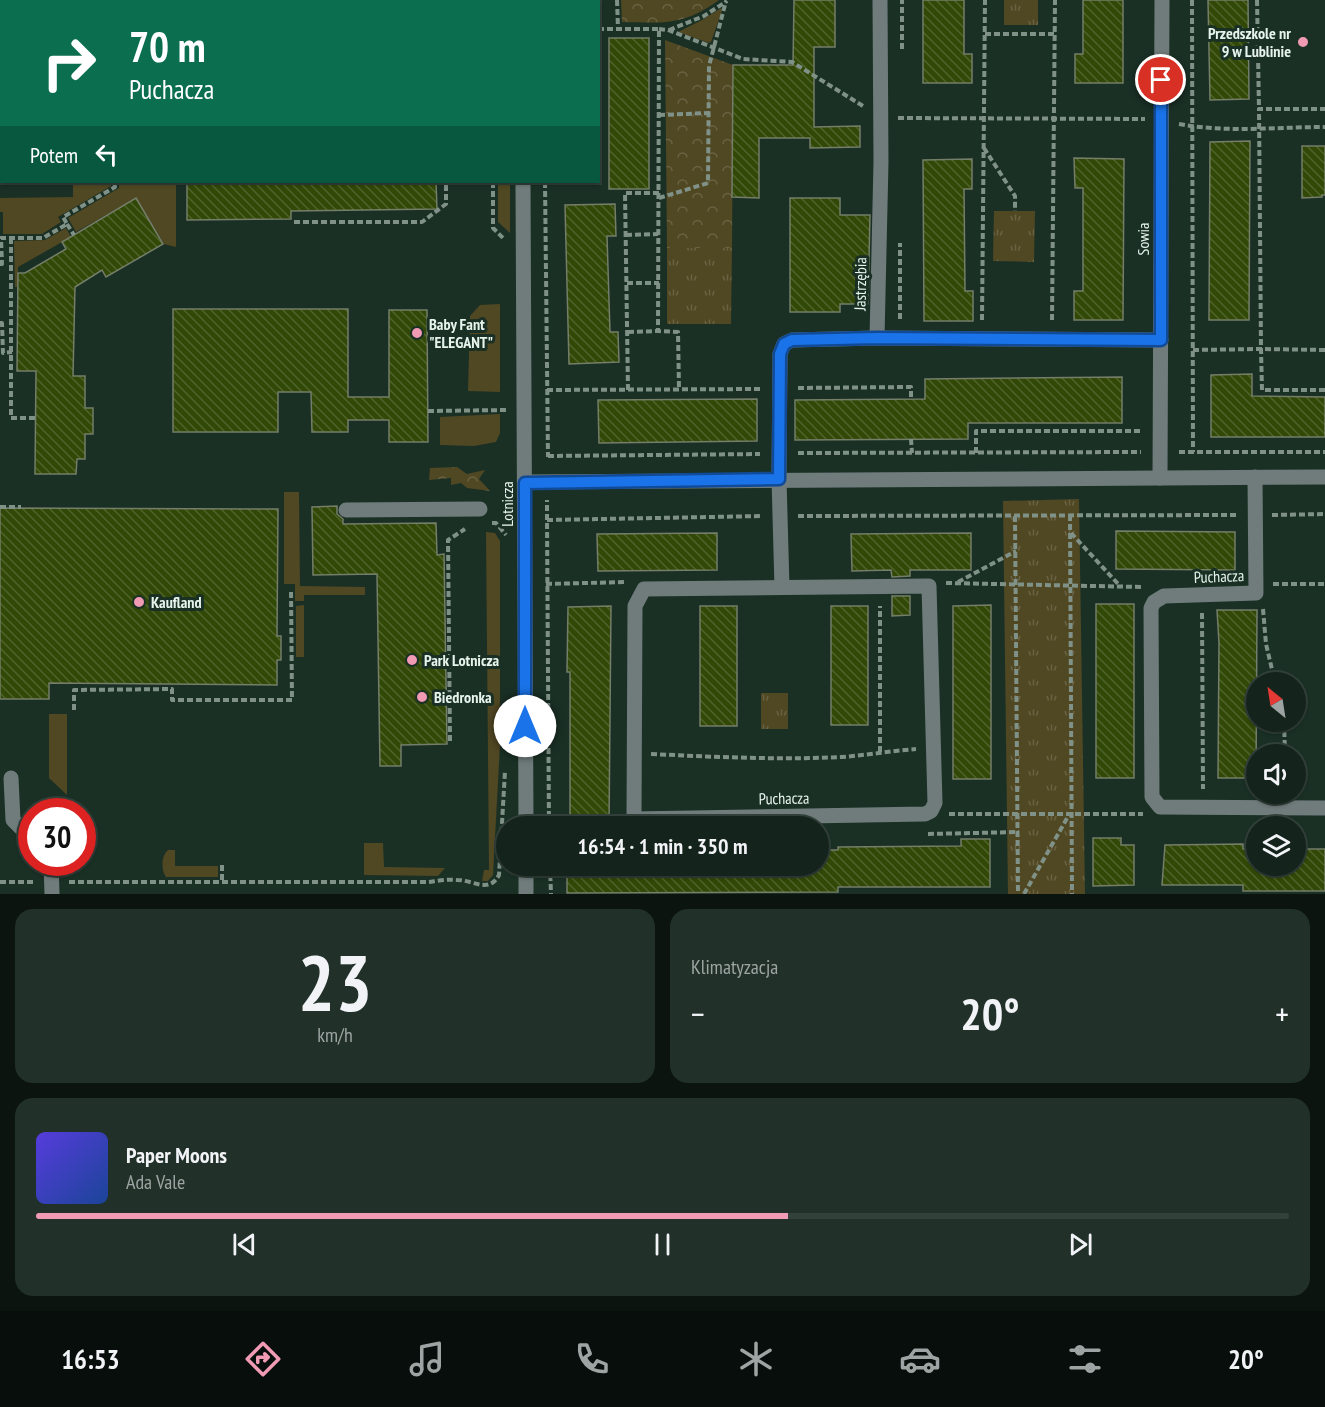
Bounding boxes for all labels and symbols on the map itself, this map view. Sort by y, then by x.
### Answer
place label: Przedszkole nr 9 w Lublinie [1208,23,1291,61]
marker: Przedszkole nr 9 w Lublinie [1296,35,1310,49]
pin [1135,54,1186,105]
street label: Sowia [1133,223,1153,255]
street label: Jastrzębia [850,257,870,312]
place label: Baby Fant "ELEGANT" [429,314,493,352]
marker: Baby Fant "ELEGANT" [410,326,424,340]
street label: Lotnicza [497,481,517,527]
street label: Puchacza [1193,565,1245,587]
place label: Kaufland [151,592,202,612]
marker: Kaufland [132,595,146,609]
place label: Park Lotnicza [424,650,500,670]
marker: Park Lotnicza [405,653,419,667]
north arrow [1246,672,1306,732]
place label: Biedronka [434,687,492,707]
marker: Biedronka [415,690,429,704]
position arrow [493,694,557,758]
street label: Puchacza [759,788,809,808]
speed limit sign: 30 [18,798,96,876]

